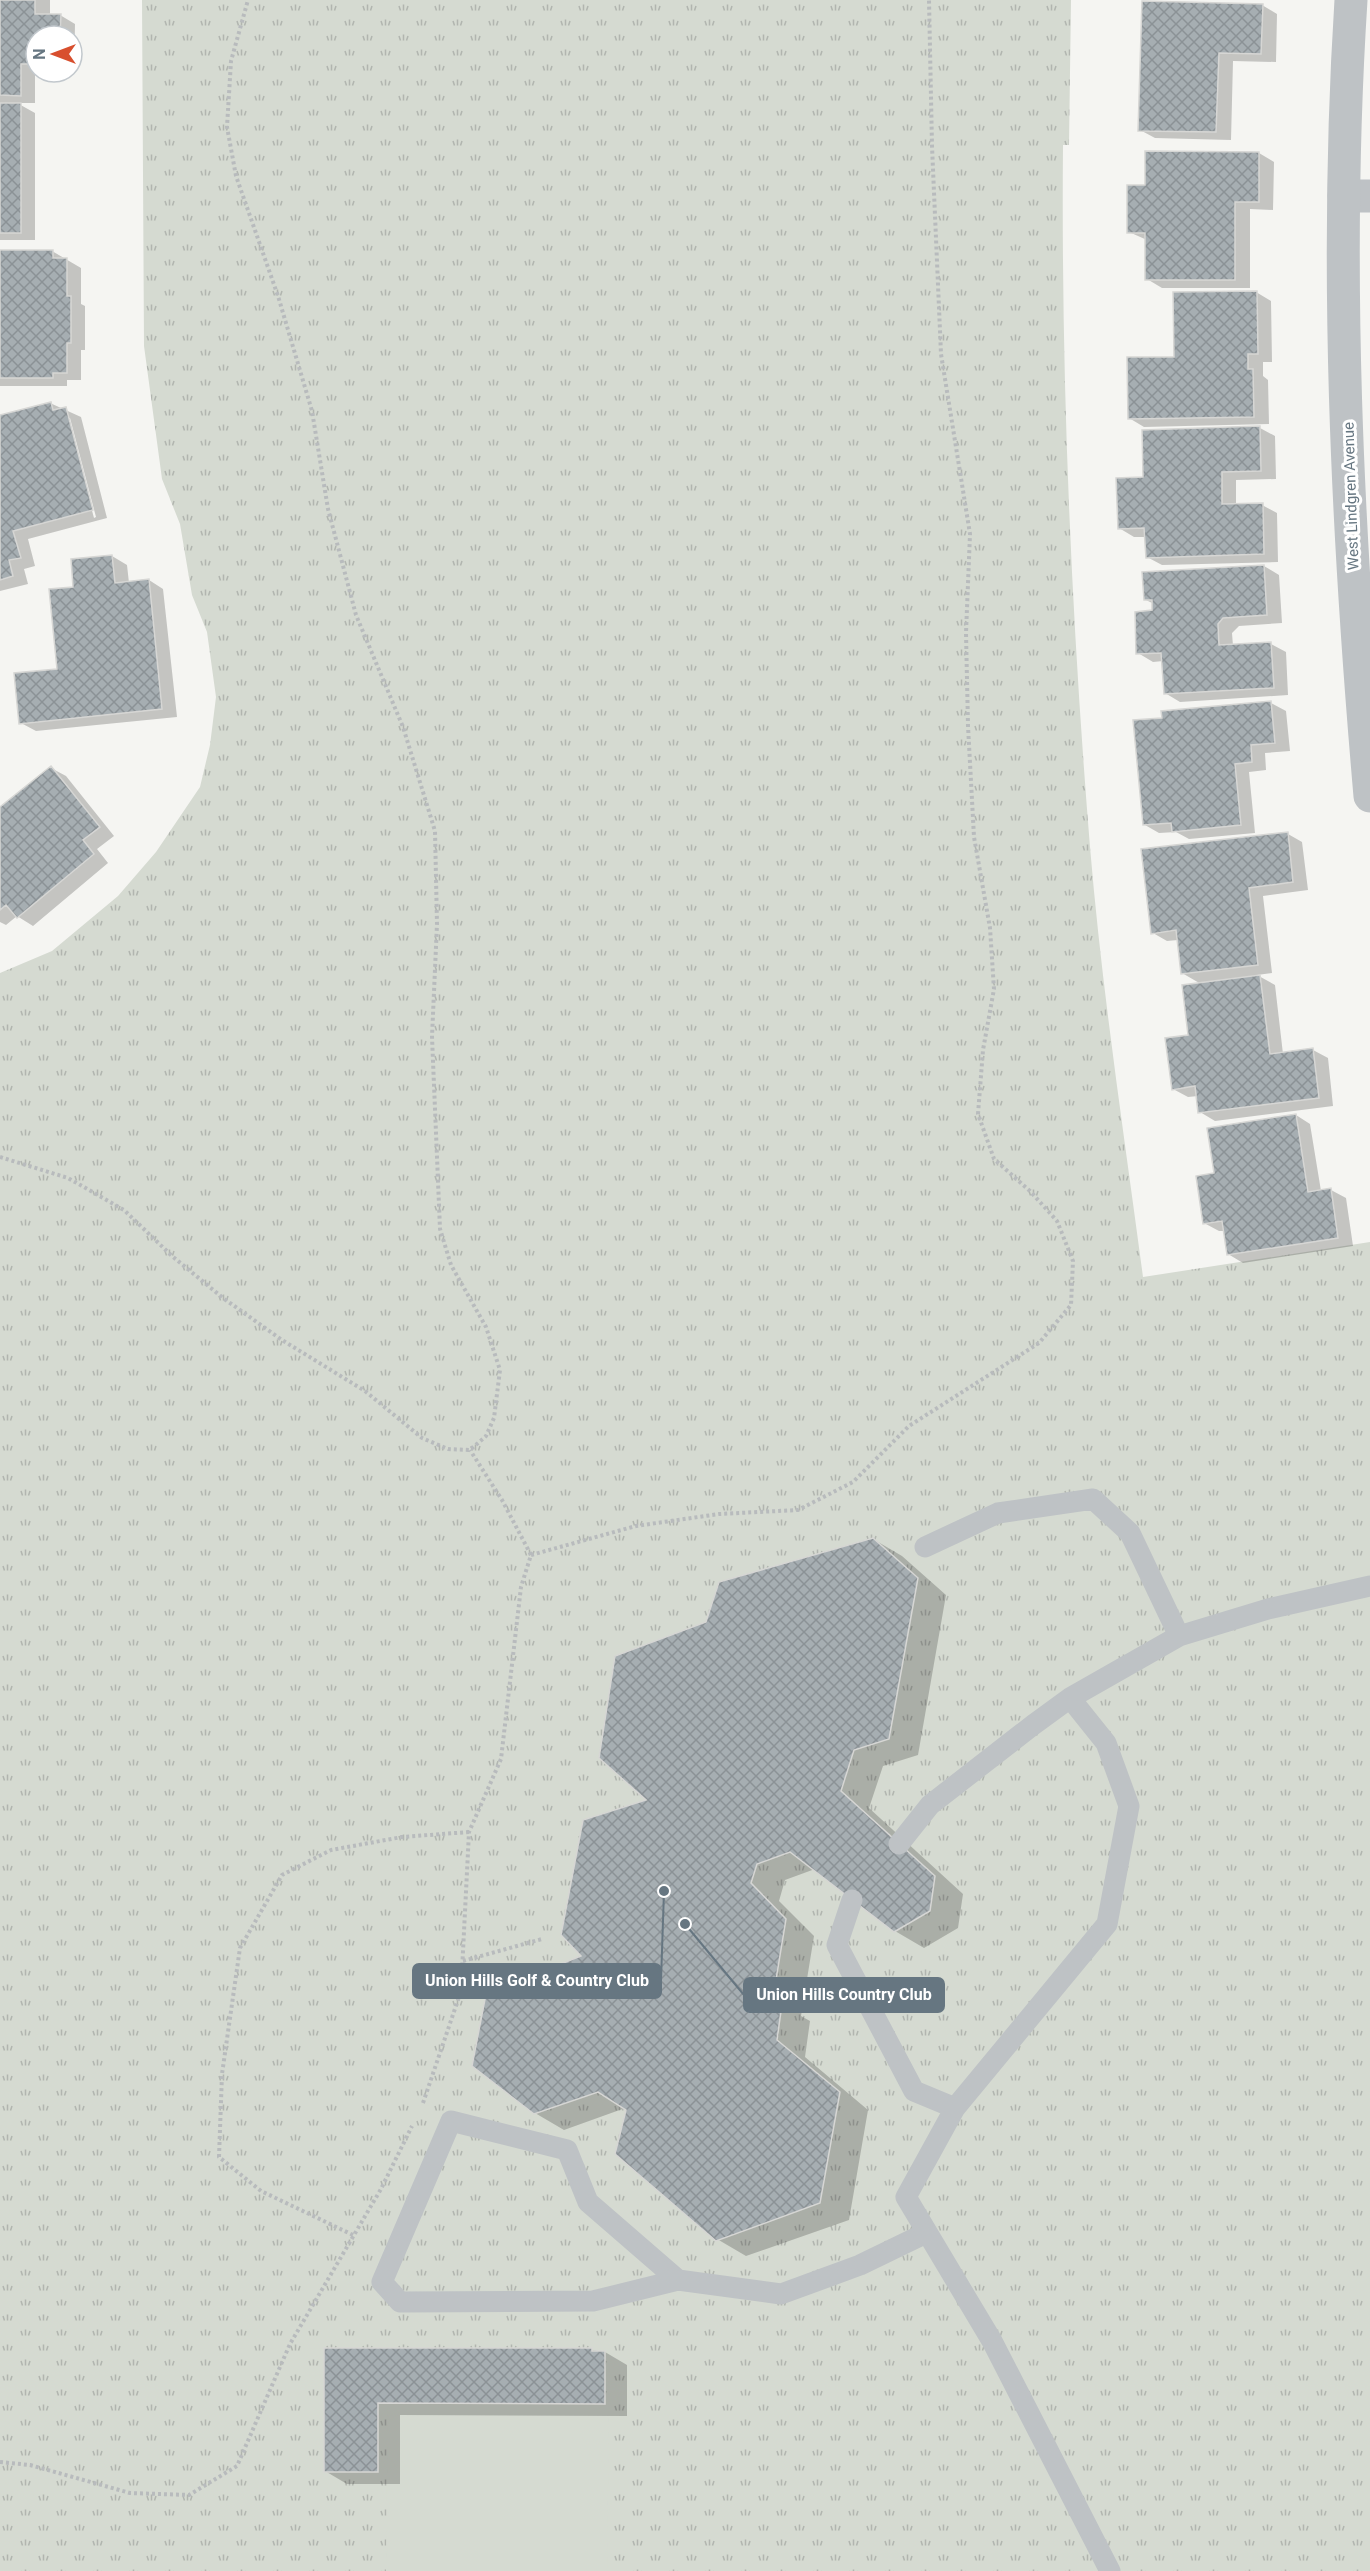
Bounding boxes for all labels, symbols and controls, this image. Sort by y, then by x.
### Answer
north arrow [24,24,84,84]
text: N [30,48,49,60]
street label: West Lindgren Avenue [1339,422,1363,570]
callout: Union Hills Golf & Country Club [413,1964,661,1998]
text: Union Hills Golf & Country Club [425,1971,649,1990]
callout: Union Hills Country Club [744,1978,944,2012]
text: Union Hills Country Club [756,1985,932,2004]

